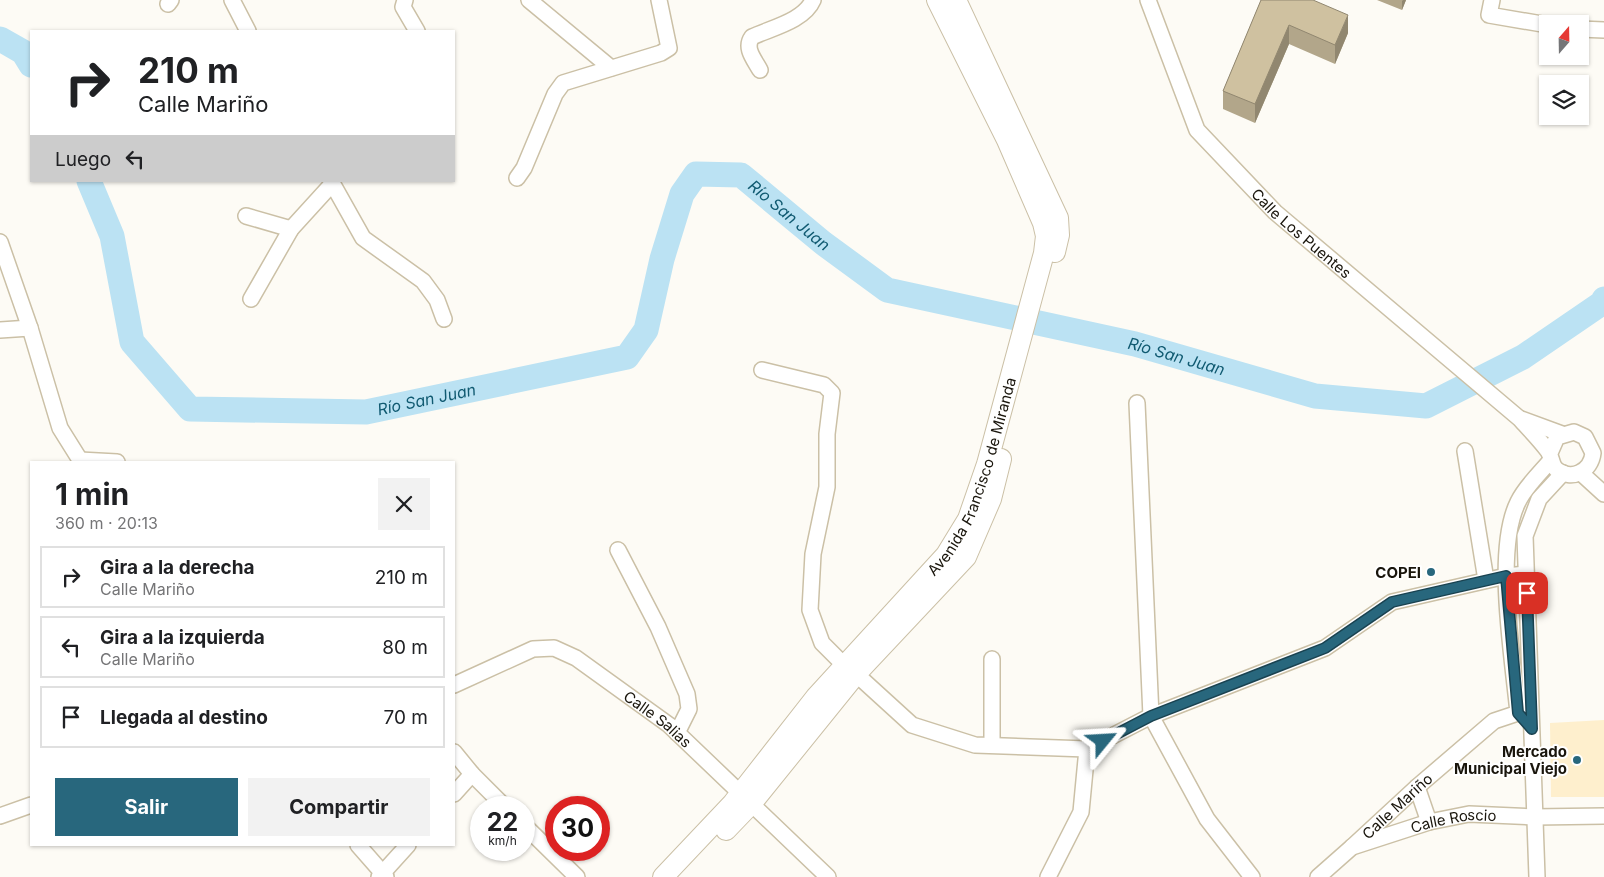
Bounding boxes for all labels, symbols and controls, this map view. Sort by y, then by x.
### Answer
north arrow [1539,15,1589,65]
map controls [1539,15,1589,125]
text: 210 m [138,49,239,91]
icon: right [55,50,120,115]
button: layers [1539,75,1589,125]
text: Calle Mariño [138,91,268,117]
icon: left [121,145,149,173]
text: Luego [55,148,111,171]
water label: Río San Juan [744,175,834,255]
street label: Calle Los Puentes [1248,184,1356,282]
water label: Río San Juan [1126,333,1227,380]
street label: Avenida Francisco de Miranda [923,375,1020,579]
water label: Río San Juan [375,379,478,419]
text: 1 min [55,476,129,512]
button: close [378,478,430,530]
text: 360 m · 20:13 [55,513,158,533]
text: Gira a la derecha [100,556,255,579]
icon: right [57,563,85,591]
place label: COPEI [1375,563,1421,582]
text: 210 m [375,566,428,589]
marker: COPEI [1425,566,1437,578]
pin [1506,572,1548,614]
text: Calle Mariño [100,579,195,599]
icon: arrive [1513,579,1541,607]
text: Gira a la izquierda [100,626,265,649]
icon: left [57,633,85,661]
text: 80 m [382,636,428,659]
text: Calle Mariño [100,649,195,669]
street label: Calle Salias [620,686,696,751]
icon: arrive [57,703,85,731]
text: Llegada al destino [100,706,268,729]
text: 70 m [384,706,428,729]
position arrow [1076,714,1128,766]
place label: Mercado Municipal Viejo [1454,742,1567,778]
marker: Mercado Municipal Viejo [1571,754,1583,766]
street label: Calle Mariño [1358,769,1436,843]
button: Salir [55,778,238,836]
button: Compartir [248,778,430,836]
speed limit sign: 30 [545,796,610,861]
street label: Calle Roscio [1408,804,1497,837]
text: 22 [487,807,518,837]
text: km/h [488,833,517,848]

